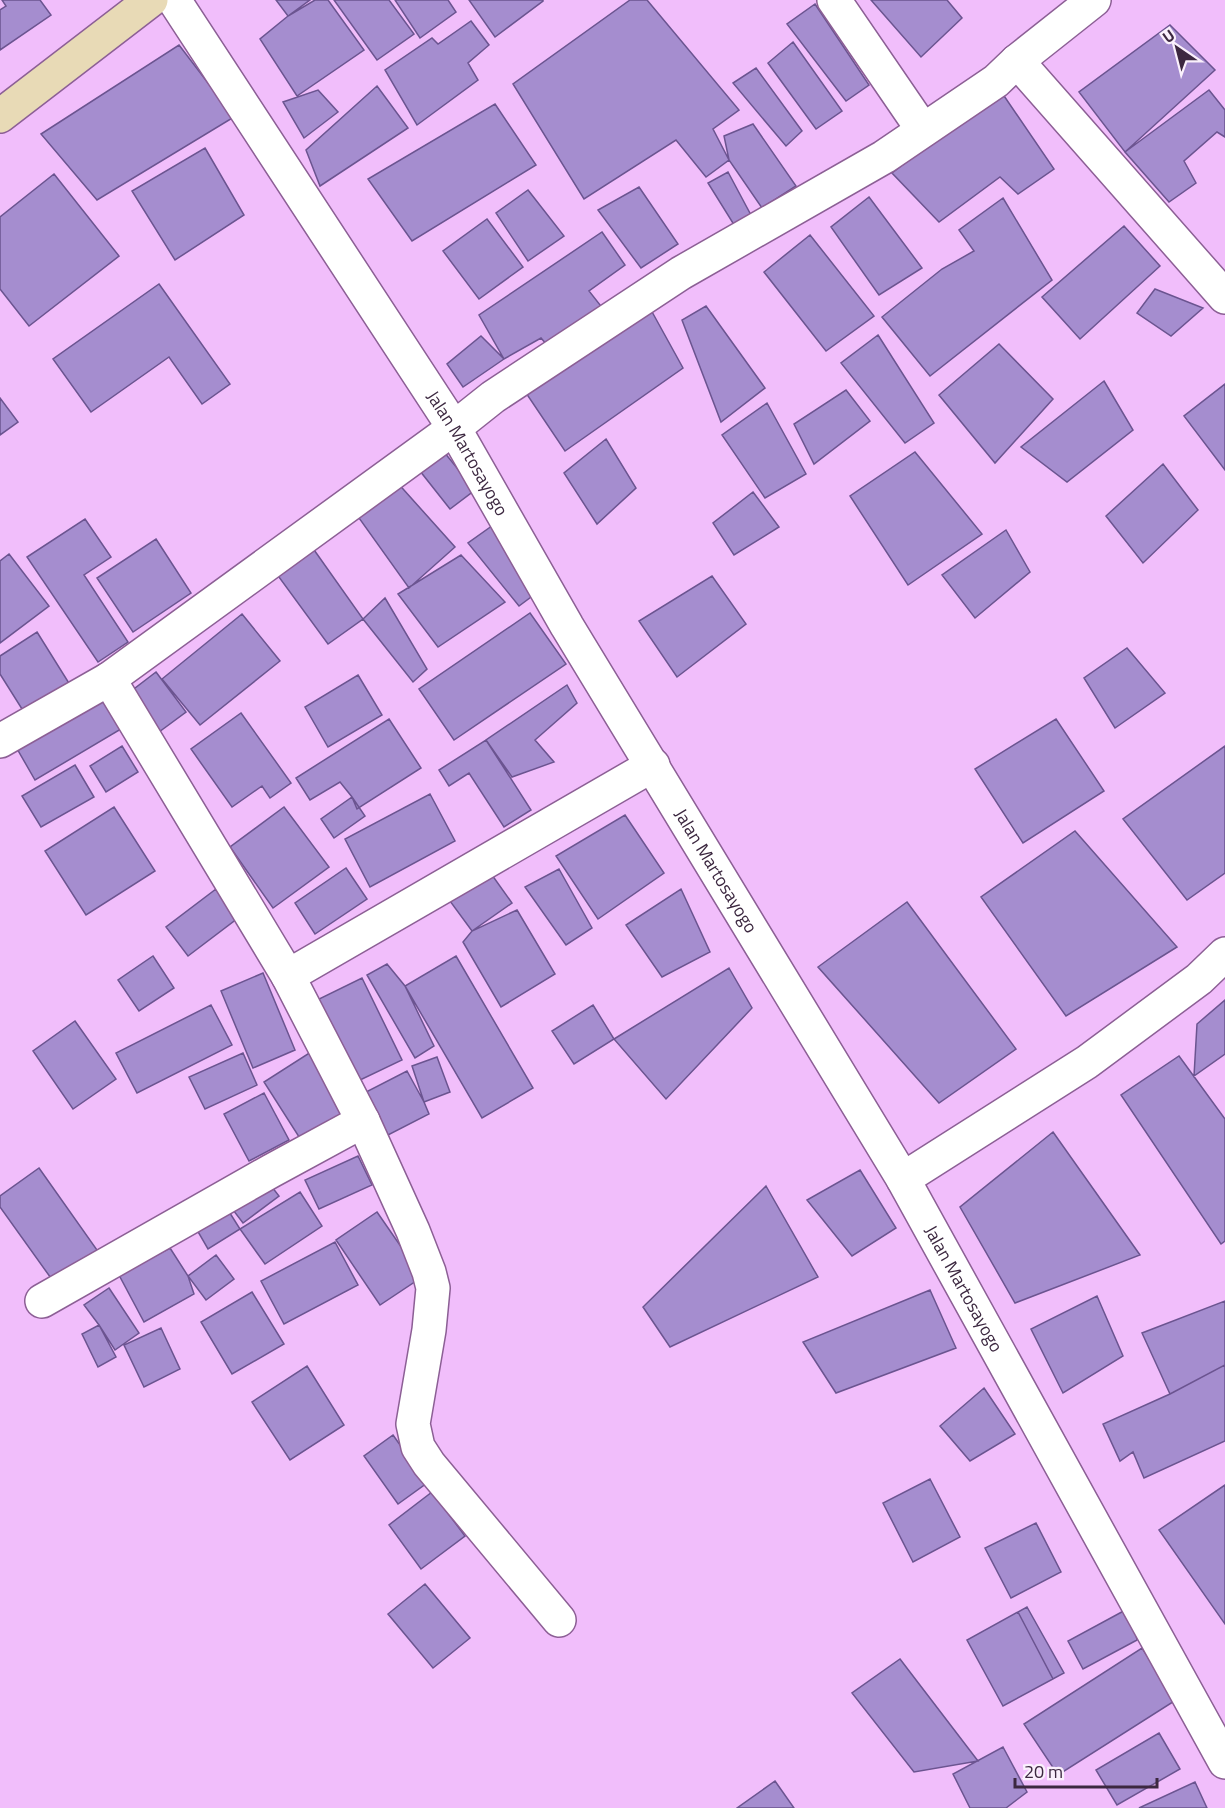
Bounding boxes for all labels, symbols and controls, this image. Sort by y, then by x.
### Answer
north arrow [1147,18,1207,78]
text: U [1157,23,1180,49]
street label: Jalan Martosayogo [420,385,515,521]
street label: Jalan Martosayogo [668,803,764,938]
street label: Jalan Martosayogo [918,1220,1010,1357]
scale bar [1015,1751,1158,1789]
text: 20 m [1024,1758,1063,1785]

